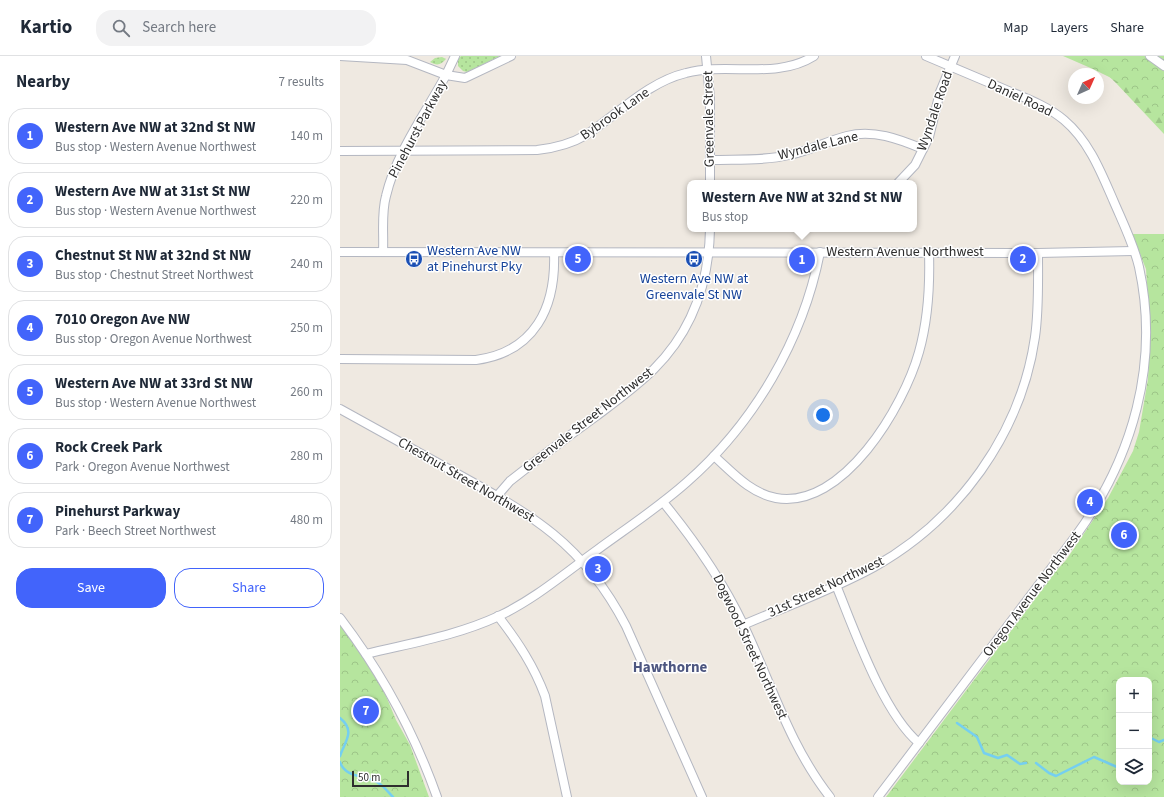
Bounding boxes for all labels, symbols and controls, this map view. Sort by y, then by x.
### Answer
search box [96,10,376,46]
text: Kartio [20,14,72,41]
icon: search [110,17,132,39]
text: Search here [142,17,216,38]
text: Map [1003,18,1028,38]
text: Layers [1050,18,1088,38]
text: Share [1110,18,1144,38]
street label: Wyndale Road [912,68,958,154]
north arrow [1068,68,1104,104]
text: Nearby [16,70,70,94]
street label: Greenvale Street [698,70,720,167]
text: 7 results [279,73,324,91]
street label: Daniel Road [984,74,1056,122]
street label: Pinehurst Parkway [384,76,453,182]
street label: Bybrook Lane [576,83,654,145]
text: Western Ave NW at 32nd St NW [55,117,255,138]
street label: Wyndale Lane [776,126,860,166]
text: 1 [27,127,33,145]
text: 140 m [290,127,323,145]
text: Bus stop · Western Avenue Northwest [55,138,256,156]
popup [687,180,917,232]
text: Western Ave NW at 31st St NW [55,181,250,202]
text: Western Ave NW at 32nd St NW [702,187,902,208]
text: 2 [27,191,33,209]
text: 220 m [290,191,323,209]
text: Bus stop · Western Avenue Northwest [55,202,256,220]
text: Bus stop [702,208,748,226]
place label: Western Ave NW at Pinehurst Pky [427,241,522,277]
street label: Western Avenue Northwest [826,242,984,262]
pin: 5 [565,244,591,274]
pin: 2 [1010,244,1036,274]
text: Chestnut St NW at 32nd St NW [55,245,251,266]
pin: 1 [789,245,815,275]
bus stop icon: Western Ave NW at Pinehurst Pky [404,249,424,269]
bus stop icon: Western Ave NW at Greenvale St NW [684,249,704,269]
text: 3 [27,255,33,273]
text: 240 m [290,255,323,273]
text: Bus stop · Chestnut Street Northwest [55,266,254,284]
place label: Western Ave NW at Greenvale St NW [640,269,749,305]
text: 7010 Oregon Ave NW [55,309,190,330]
text: 4 [27,319,33,337]
text: 250 m [290,319,323,337]
text: Bus stop · Oregon Avenue Northwest [55,330,252,348]
street label: Greenvale Street Northwest [519,363,658,477]
text: Western Ave NW at 33rd St NW [55,373,253,394]
text: 5 [27,383,33,401]
text: 260 m [290,383,323,401]
text: Bus stop · Western Avenue Northwest [55,394,256,412]
your location [813,405,833,425]
street label: Chestnut Street Northwest [394,433,538,527]
text: Rock Creek Park [55,437,162,458]
text: 6 [27,447,33,465]
text: 280 m [290,447,323,465]
text: Park · Oregon Avenue Northwest [55,458,230,476]
pin: 4 [1077,487,1103,517]
text: Pinehurst Parkway [55,501,180,522]
text: 7 [27,511,33,529]
text: 480 m [290,511,323,529]
pin: 6 [1111,520,1137,550]
text: Park · Beech Street Northwest [55,522,216,540]
street label: Oregon Avenue Northwest [978,527,1086,661]
street label: 31st Street Northwest [765,551,888,623]
pin: 3 [585,554,611,584]
button: Save [16,568,166,608]
button: Share [174,568,324,608]
street label: Dogwood Street Northwest [708,571,793,723]
district label: Hawthorne [633,657,708,678]
map controls [1116,677,1152,785]
button: + [1116,677,1152,713]
pin: 7 [353,696,379,726]
button: − [1116,713,1152,749]
button: layers [1116,749,1152,785]
scale bar [352,769,409,788]
text: 50 m [358,770,380,785]

